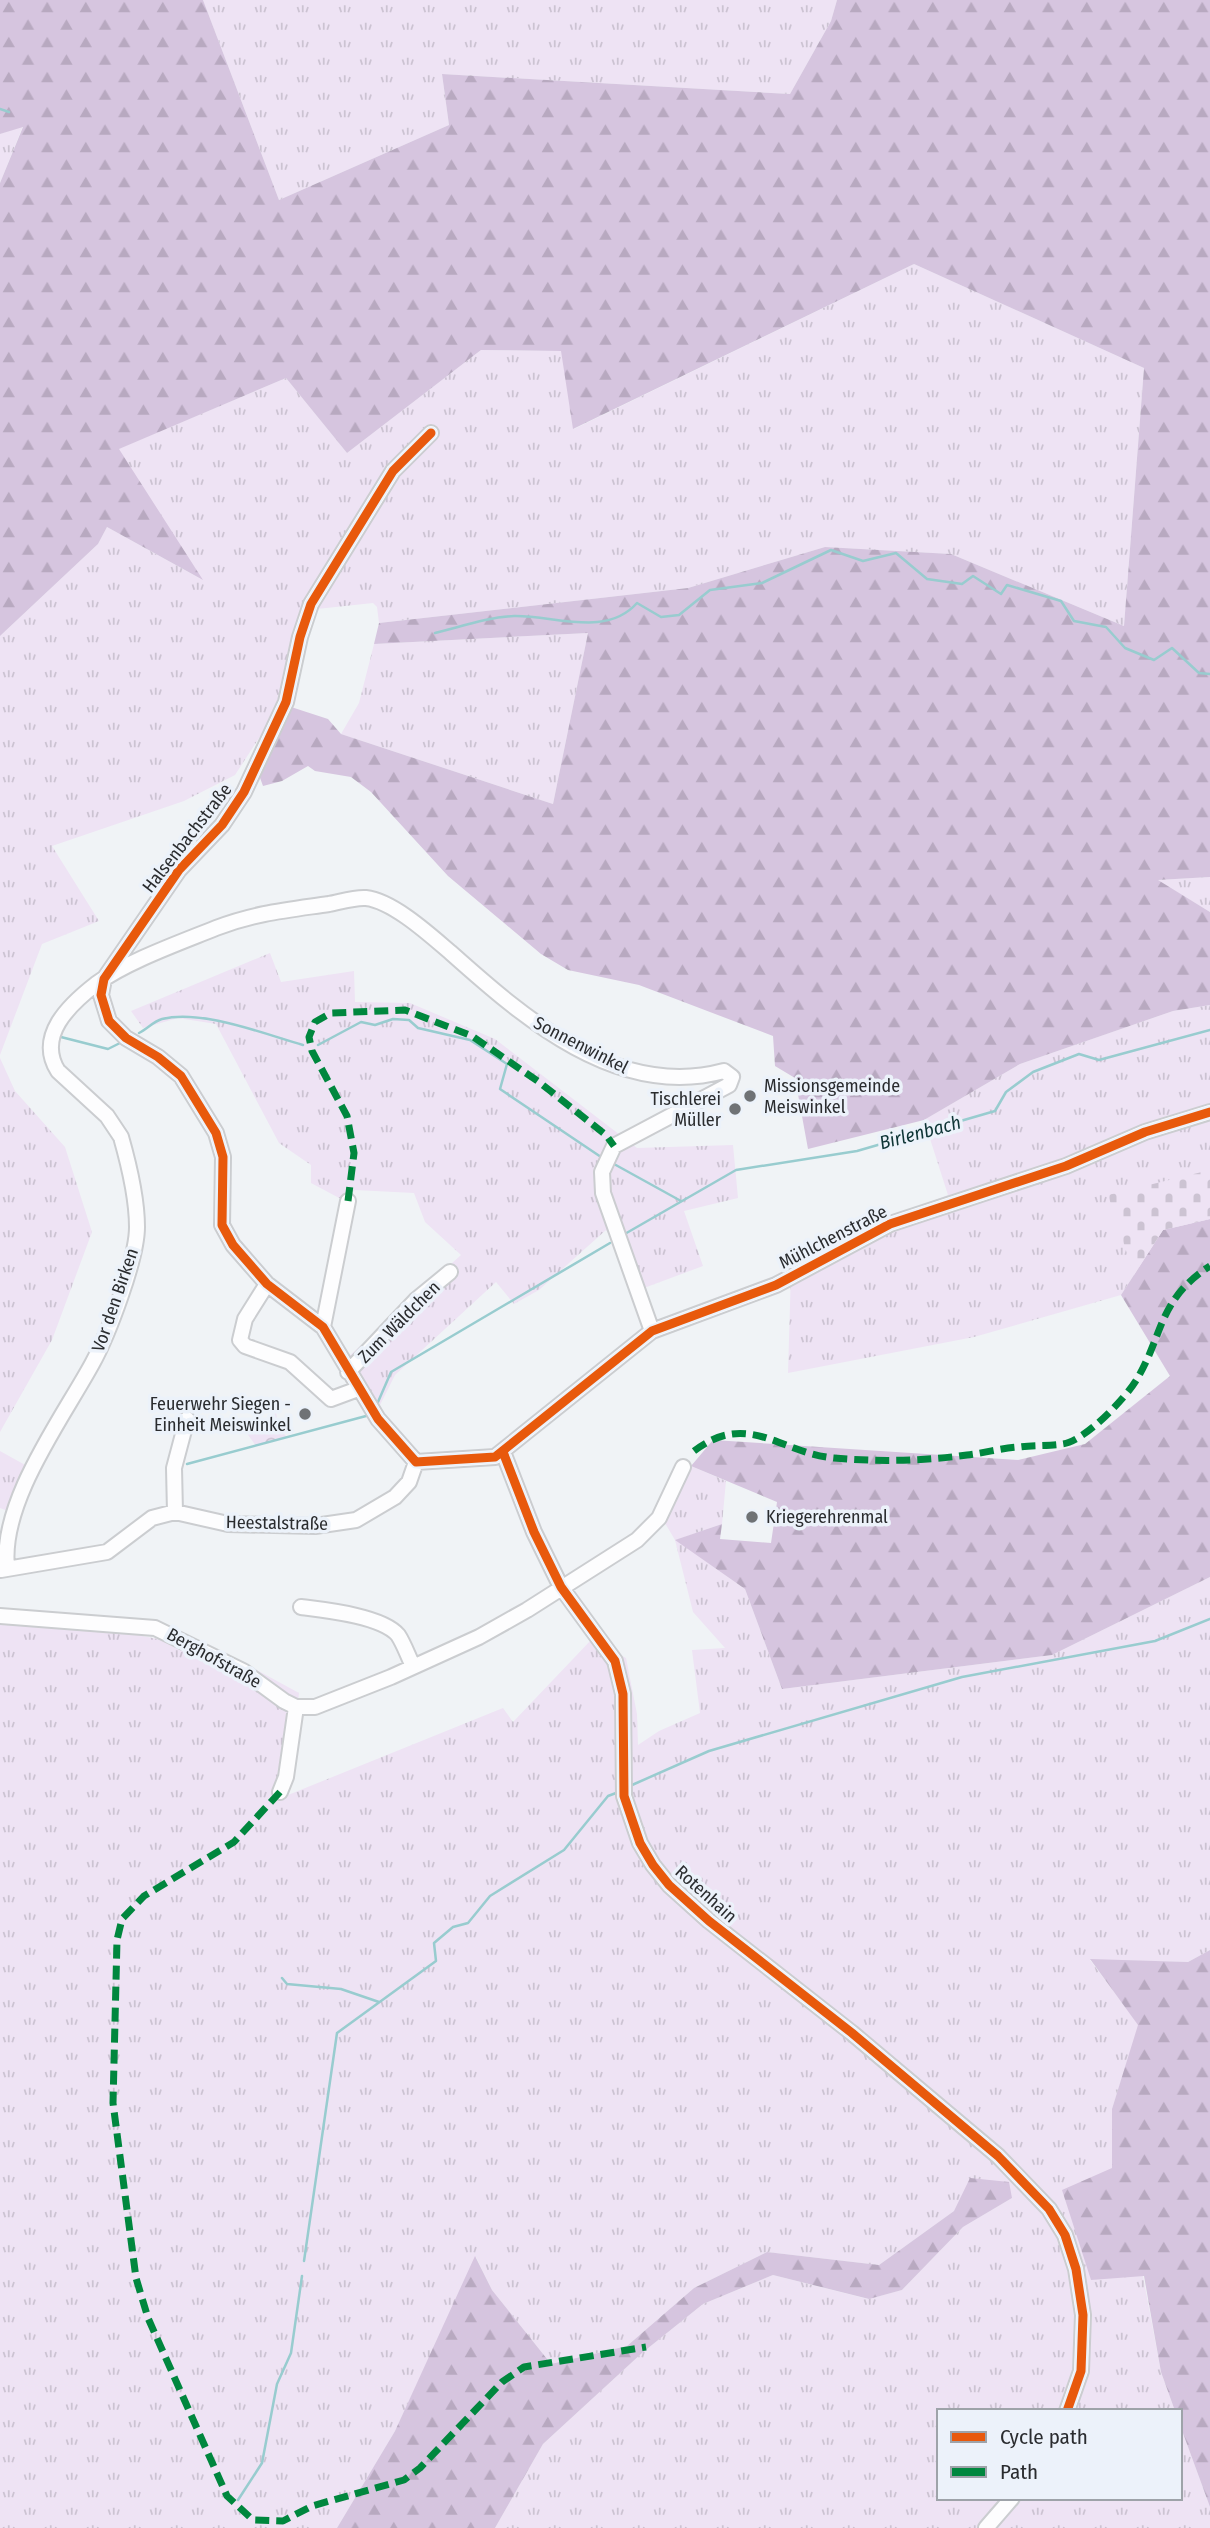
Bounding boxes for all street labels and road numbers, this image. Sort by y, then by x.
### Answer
street label: Halsenbachstraße [138,779,236,897]
street label: Sonnenwinkel [530,1012,632,1078]
street label: Mühlchenstraße [775,1200,891,1274]
street label: Vor den Birken [87,1245,143,1355]
street label: Zum Wäldchen [353,1276,445,1368]
street label: Heestalstraße [226,1511,328,1535]
street label: Berghofstraße [163,1623,265,1693]
street label: Rotenhain [671,1861,741,1927]

